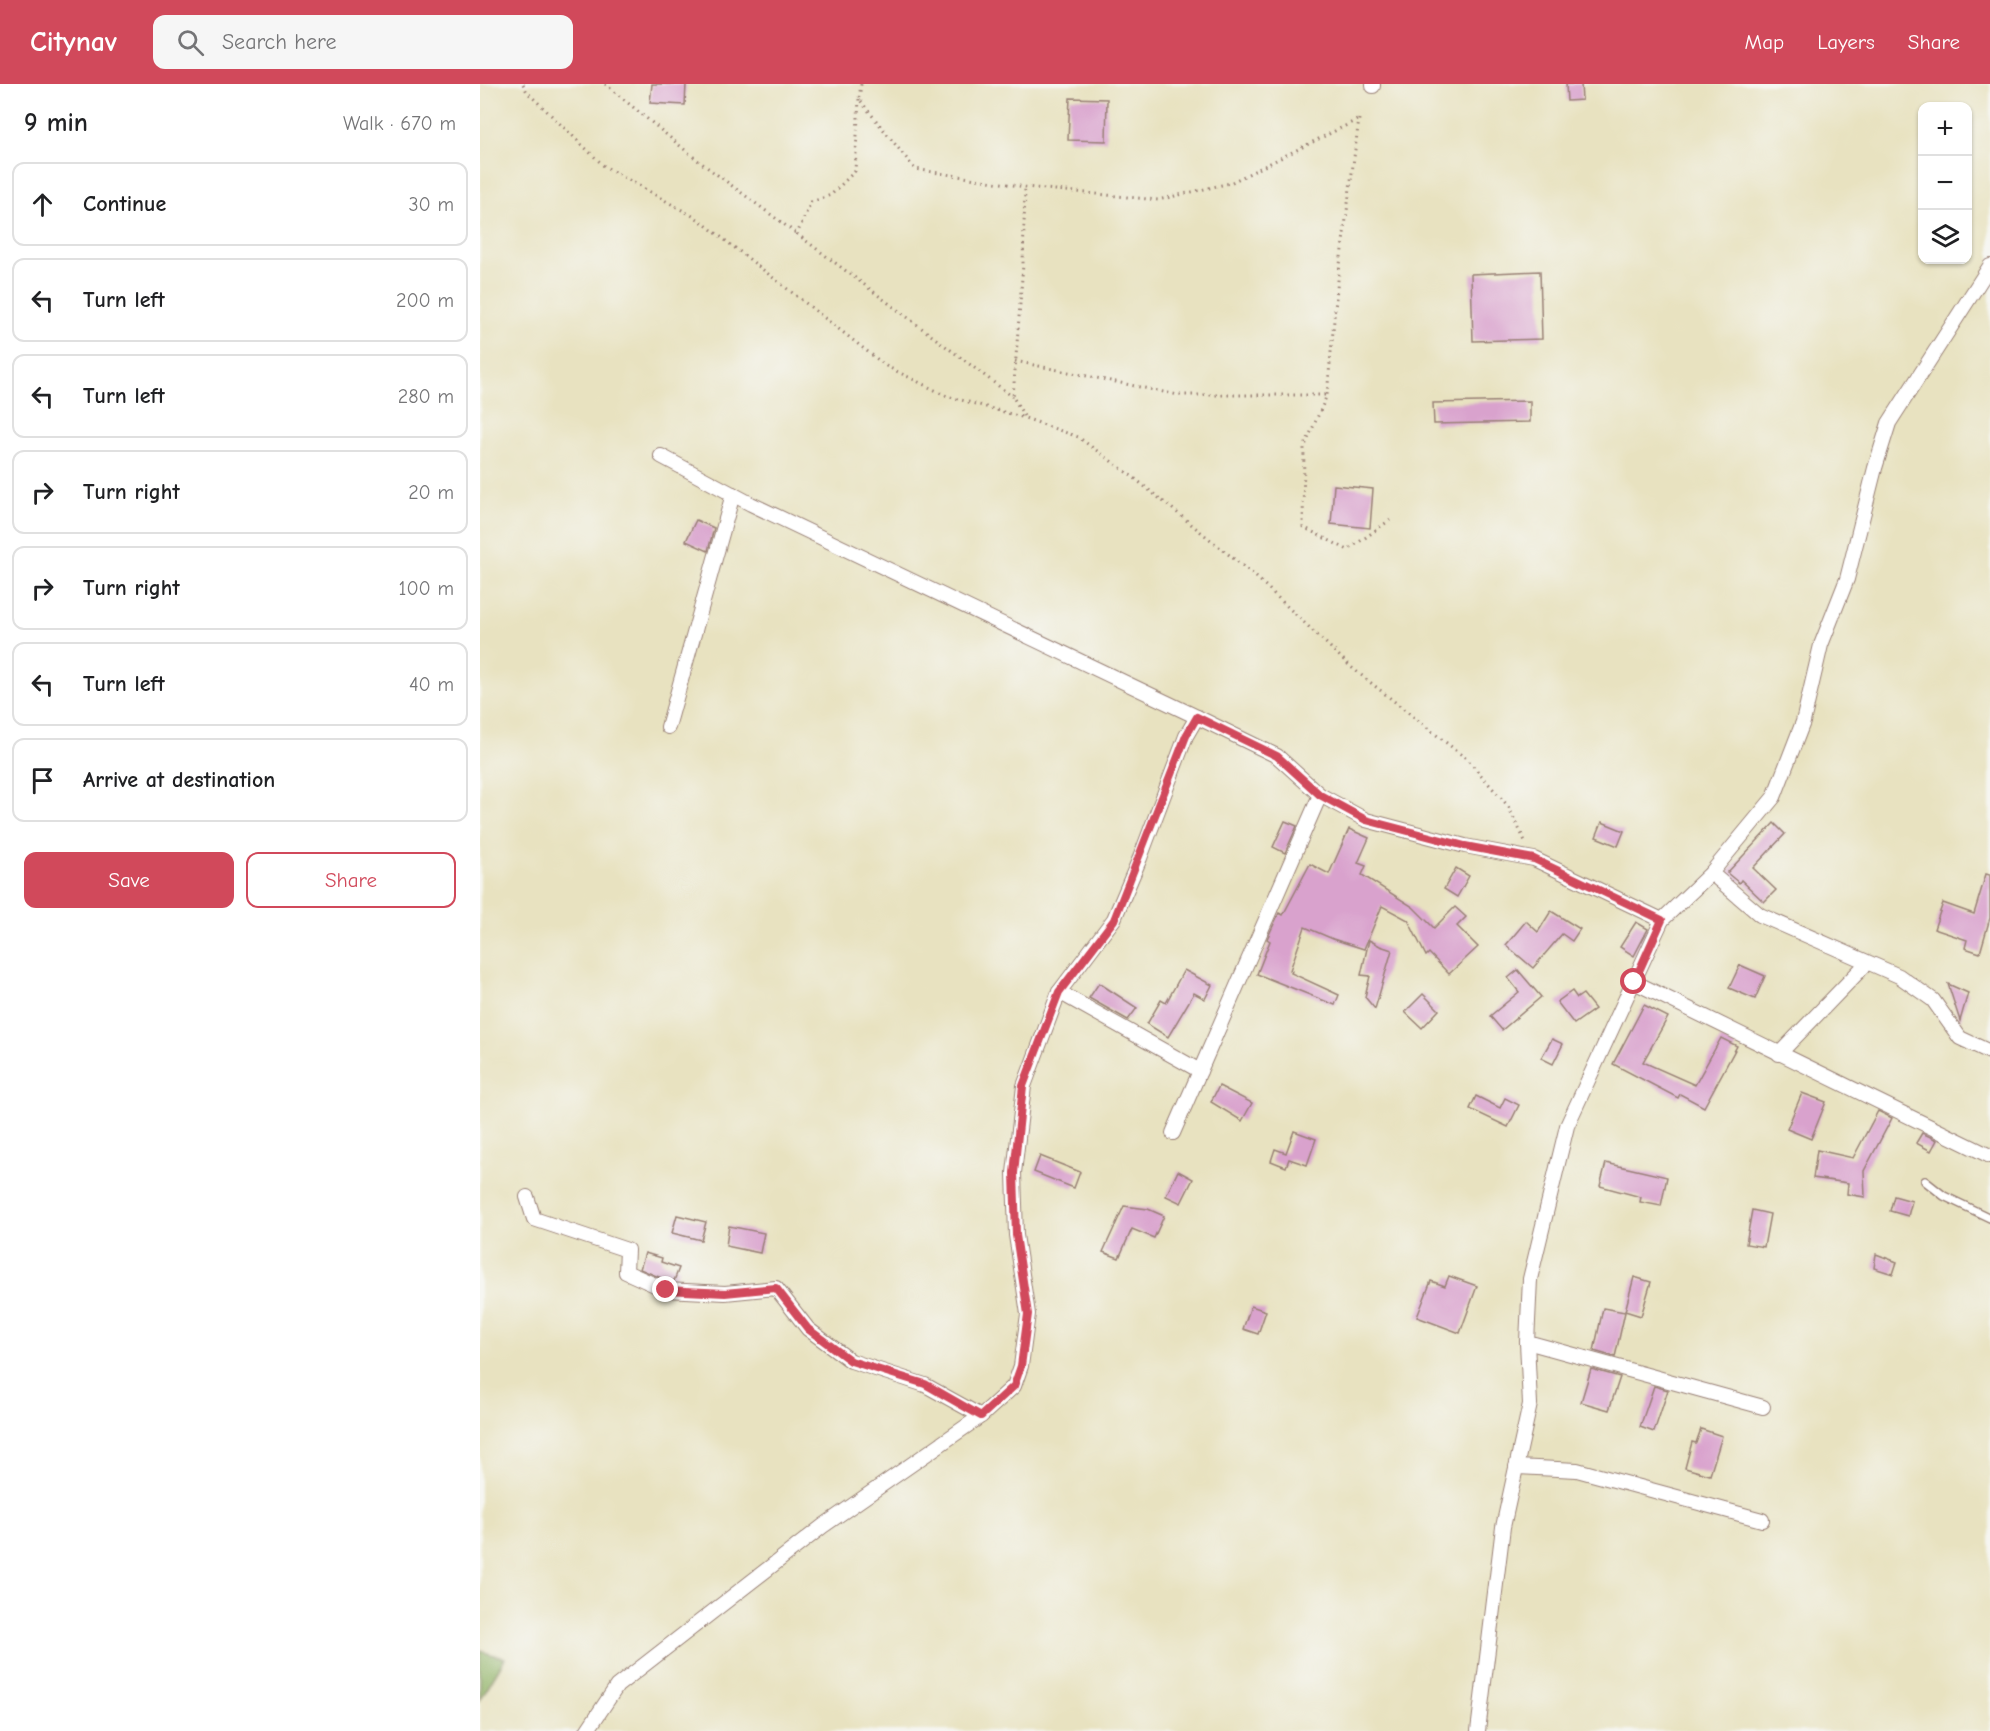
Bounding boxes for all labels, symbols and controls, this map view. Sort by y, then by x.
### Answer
search box [153,15,573,69]
text: Citynav [30,26,117,58]
icon: search [174,26,207,59]
text: Search here [222,29,336,55]
text: Map [1745,30,1784,54]
text: Layers [1817,30,1875,54]
text: Share [1908,30,1960,54]
map controls [1918,102,1972,264]
button: + [1918,102,1972,156]
text: 9 min [24,108,88,138]
text: Walk · 670 m [343,112,456,135]
button: − [1918,156,1972,210]
icon: ahead [26,188,59,221]
text: Continue [83,191,166,217]
text: 30 m [408,193,454,216]
button: layers [1918,210,1972,264]
icon: left [26,284,59,317]
text: Turn left [83,287,165,313]
text: 200 m [396,289,454,312]
icon: left [26,380,59,413]
text: Turn left [83,383,165,409]
text: 280 m [398,385,454,408]
icon: right [26,476,59,509]
text: Turn right [83,479,180,505]
text: 20 m [408,481,454,504]
icon: right [26,572,59,605]
text: Turn right [83,575,180,601]
text: 100 m [399,577,454,600]
icon: left [26,668,59,701]
text: Turn left [83,671,165,697]
text: 40 m [409,673,454,696]
icon: arrive [26,764,59,797]
text: Arrive at destination [83,767,275,793]
button: Save [24,852,234,908]
button: Share [246,852,456,908]
route start [1620,968,1646,994]
route end [652,1276,678,1302]

